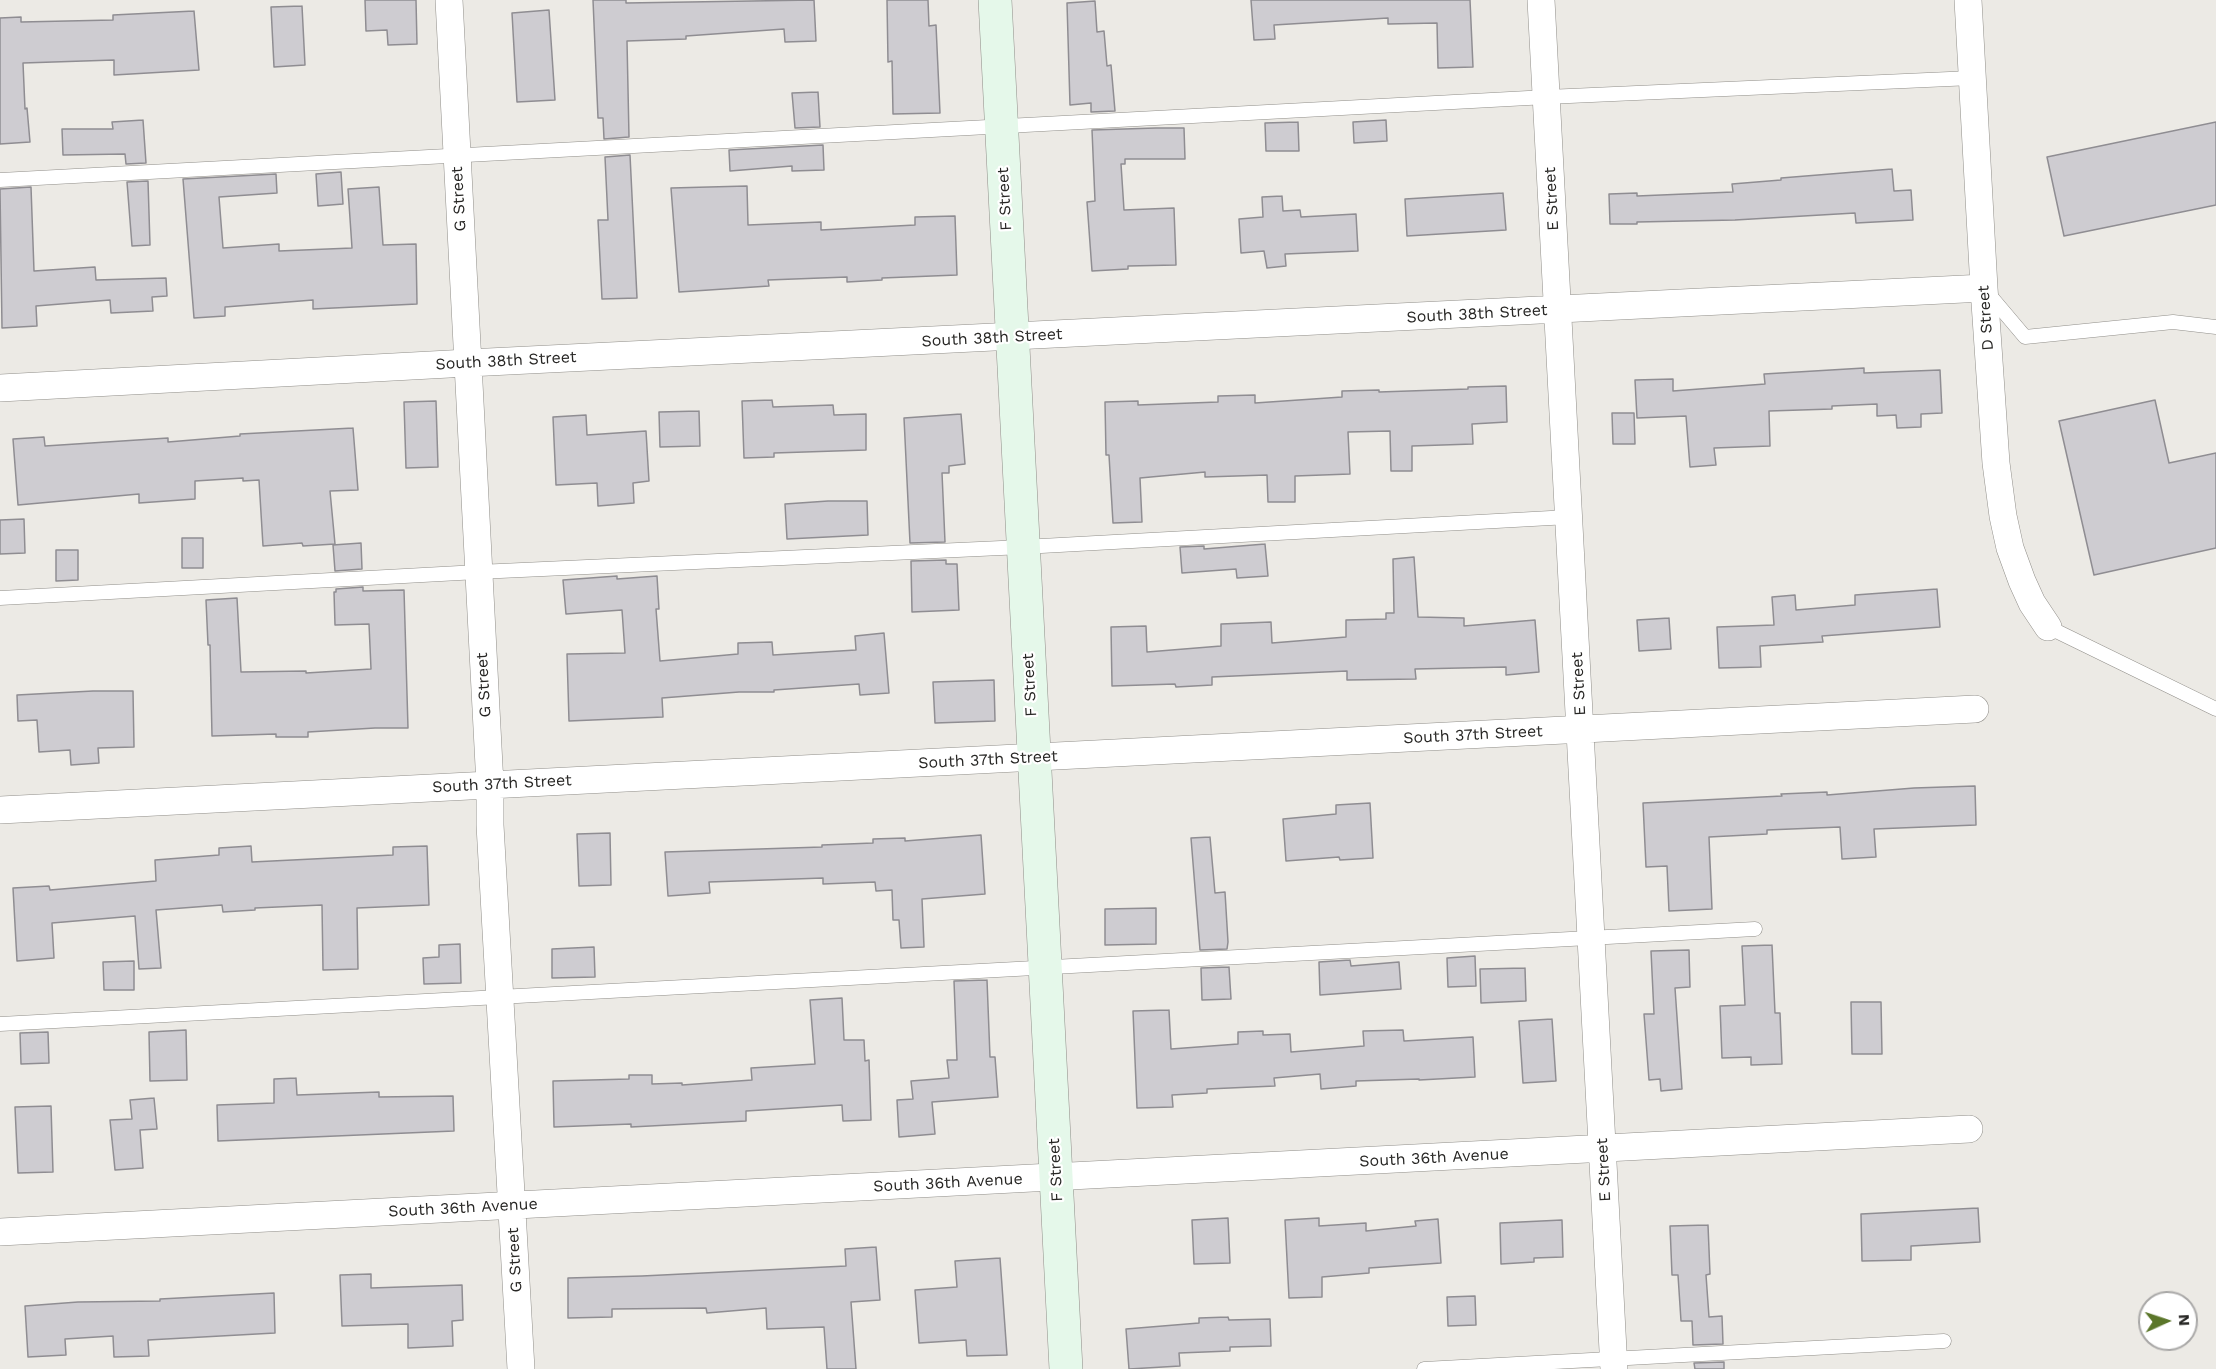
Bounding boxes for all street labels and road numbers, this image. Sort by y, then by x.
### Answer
street label: G Street [448,166,470,232]
street label: F Street [994,167,1016,231]
street label: E Street [1541,167,1563,231]
street label: D Street [1974,285,1998,351]
street label: South 38th Street [1406,301,1548,327]
street label: South 38th Street [921,325,1063,351]
street label: South 38th Street [435,348,577,374]
street label: G Street [473,652,495,718]
street label: E Street [1568,652,1590,716]
street label: F Street [1019,653,1041,717]
street label: South 37th Street [1403,722,1543,748]
street label: South 37th Street [918,747,1058,773]
street label: South 37th Street [432,771,572,797]
street label: F Street [1045,1138,1067,1202]
street label: E Street [1593,1138,1615,1202]
street label: South 36th Avenue [1359,1145,1509,1171]
street label: South 36th Avenue [873,1170,1023,1196]
street label: South 36th Avenue [388,1195,538,1221]
street label: G Street [504,1227,526,1293]

